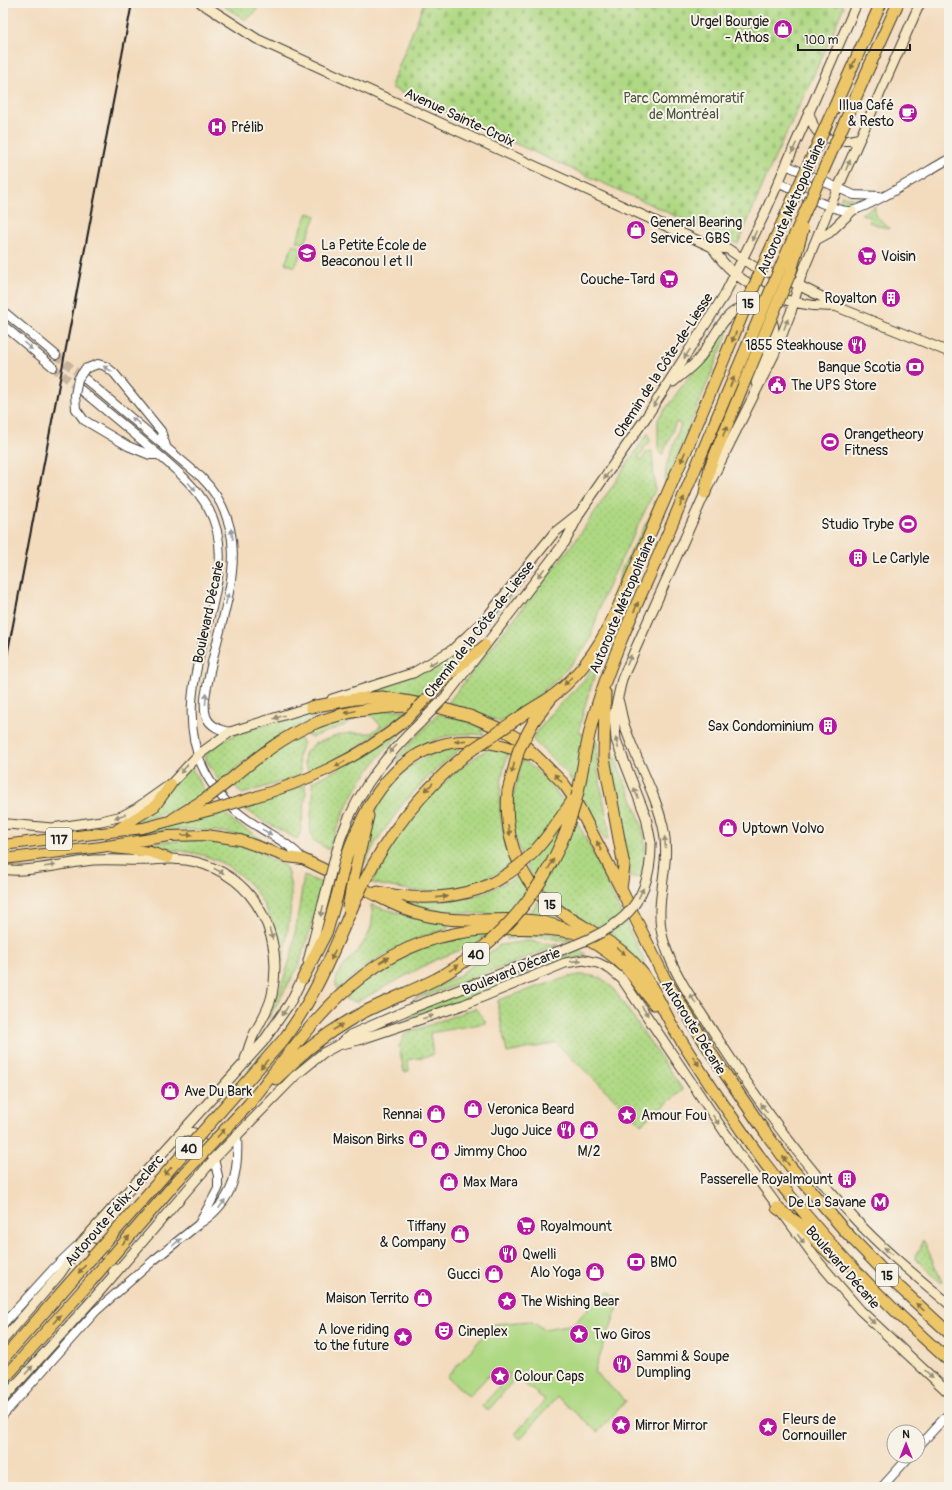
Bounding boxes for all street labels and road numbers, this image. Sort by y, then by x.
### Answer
street label: Avenue Sainte-Croix [402,84,518,150]
street label: Autoroute Métropolitaine [754,135,829,277]
street label: Chemin de la Côte-de-Liesse [610,290,717,441]
road number: 15 [737,292,759,314]
street label: Autoroute Métropolitaine [586,532,659,676]
street label: Chemin de la Côte-de-Liesse [421,557,538,701]
street label: Boulevard Décarie [189,559,228,665]
road number: 117 [46,828,72,850]
road number: 15 [539,893,561,915]
road number: 40 [463,943,489,965]
street label: Boulevard Décarie [460,944,563,999]
street label: Autoroute Décarie [658,977,729,1078]
road number: 40 [176,1137,202,1159]
street label: Autoroute Félix-Leclerc [61,1151,168,1270]
street label: Boulevard Décarie [802,1222,883,1312]
road number: 15 [876,1264,898,1286]

